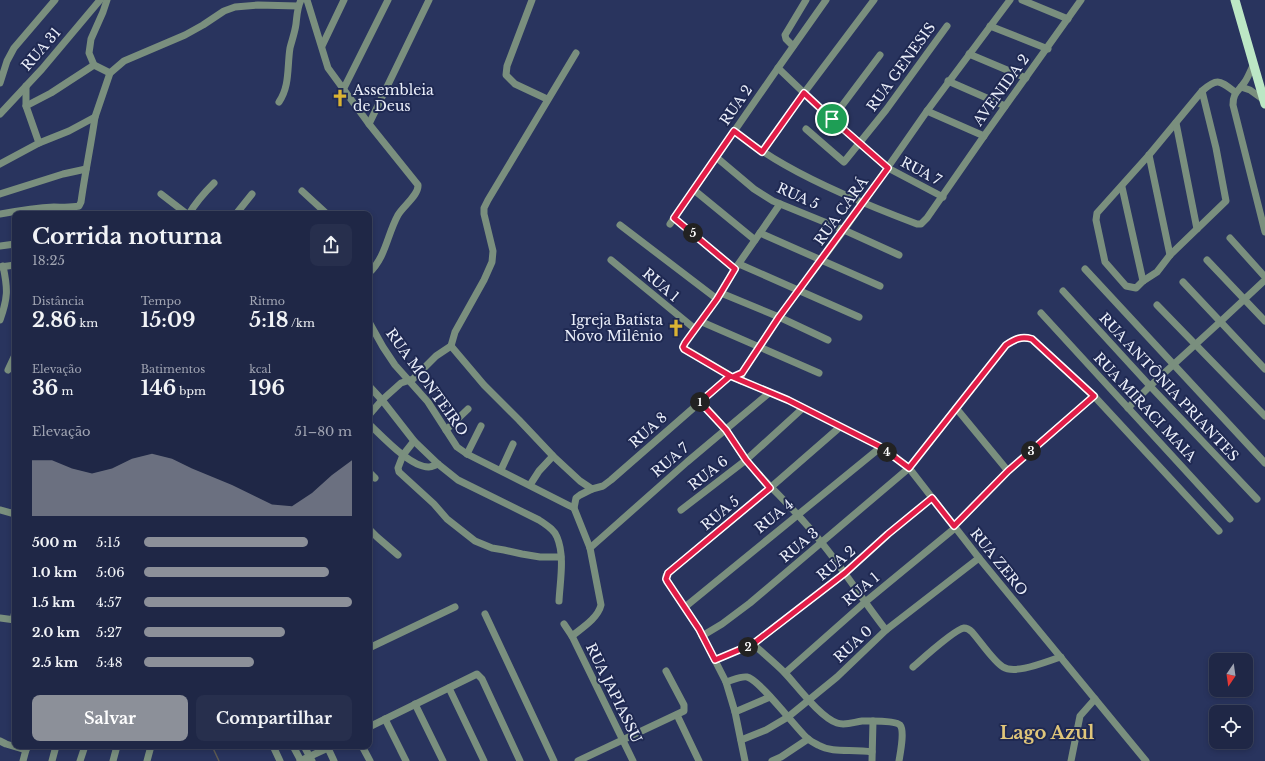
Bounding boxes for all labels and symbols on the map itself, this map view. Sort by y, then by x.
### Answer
street label: RUA GENESIS [863,19,939,115]
street label: RUA 31 [17,24,65,74]
street label: AVENIDA 2 [968,51,1033,130]
place label: Assembleia de Deus [352,81,434,115]
street label: RUA 2 [716,81,756,129]
church icon: Assembleia de Deus [330,88,350,108]
pin [815,102,849,136]
street label: RUA 7 [898,153,945,190]
street label: RUA CARÁ [810,173,872,249]
street label: RUA 5 [774,179,822,213]
pin: 5 [683,223,703,243]
street label: RUA 1 [639,264,683,306]
street label: RUA ANTÔNIA PRIANTES [1095,308,1243,465]
place label: Igreja Batista Novo Milênio [564,311,663,345]
church icon: Igreja Batista Novo Milênio [666,318,686,338]
street label: RUA MONTEIRO [382,325,472,439]
street label: RUA MIRACI MAIA [1090,349,1200,466]
pin: 1 [690,392,710,412]
street label: RUA 8 [625,408,671,452]
street label: RUA 7 [648,438,693,481]
pin: 3 [1021,441,1041,461]
pin: 4 [877,442,897,462]
street label: RUA 6 [685,452,731,494]
street label: RUA 5 [697,492,743,534]
street label: RUA 4 [751,495,797,537]
street label: RUA 3 [776,524,822,566]
street label: RUA ZERO [966,525,1032,599]
street label: RUA 2 [813,542,859,584]
street label: RUA 1 [839,568,883,610]
street label: RUA 0 [830,622,876,666]
pin: 2 [738,637,758,657]
street label: RUA JAPIASSU [582,640,646,746]
north arrow [1209,653,1253,697]
district label: Lago Azul [1000,722,1095,744]

